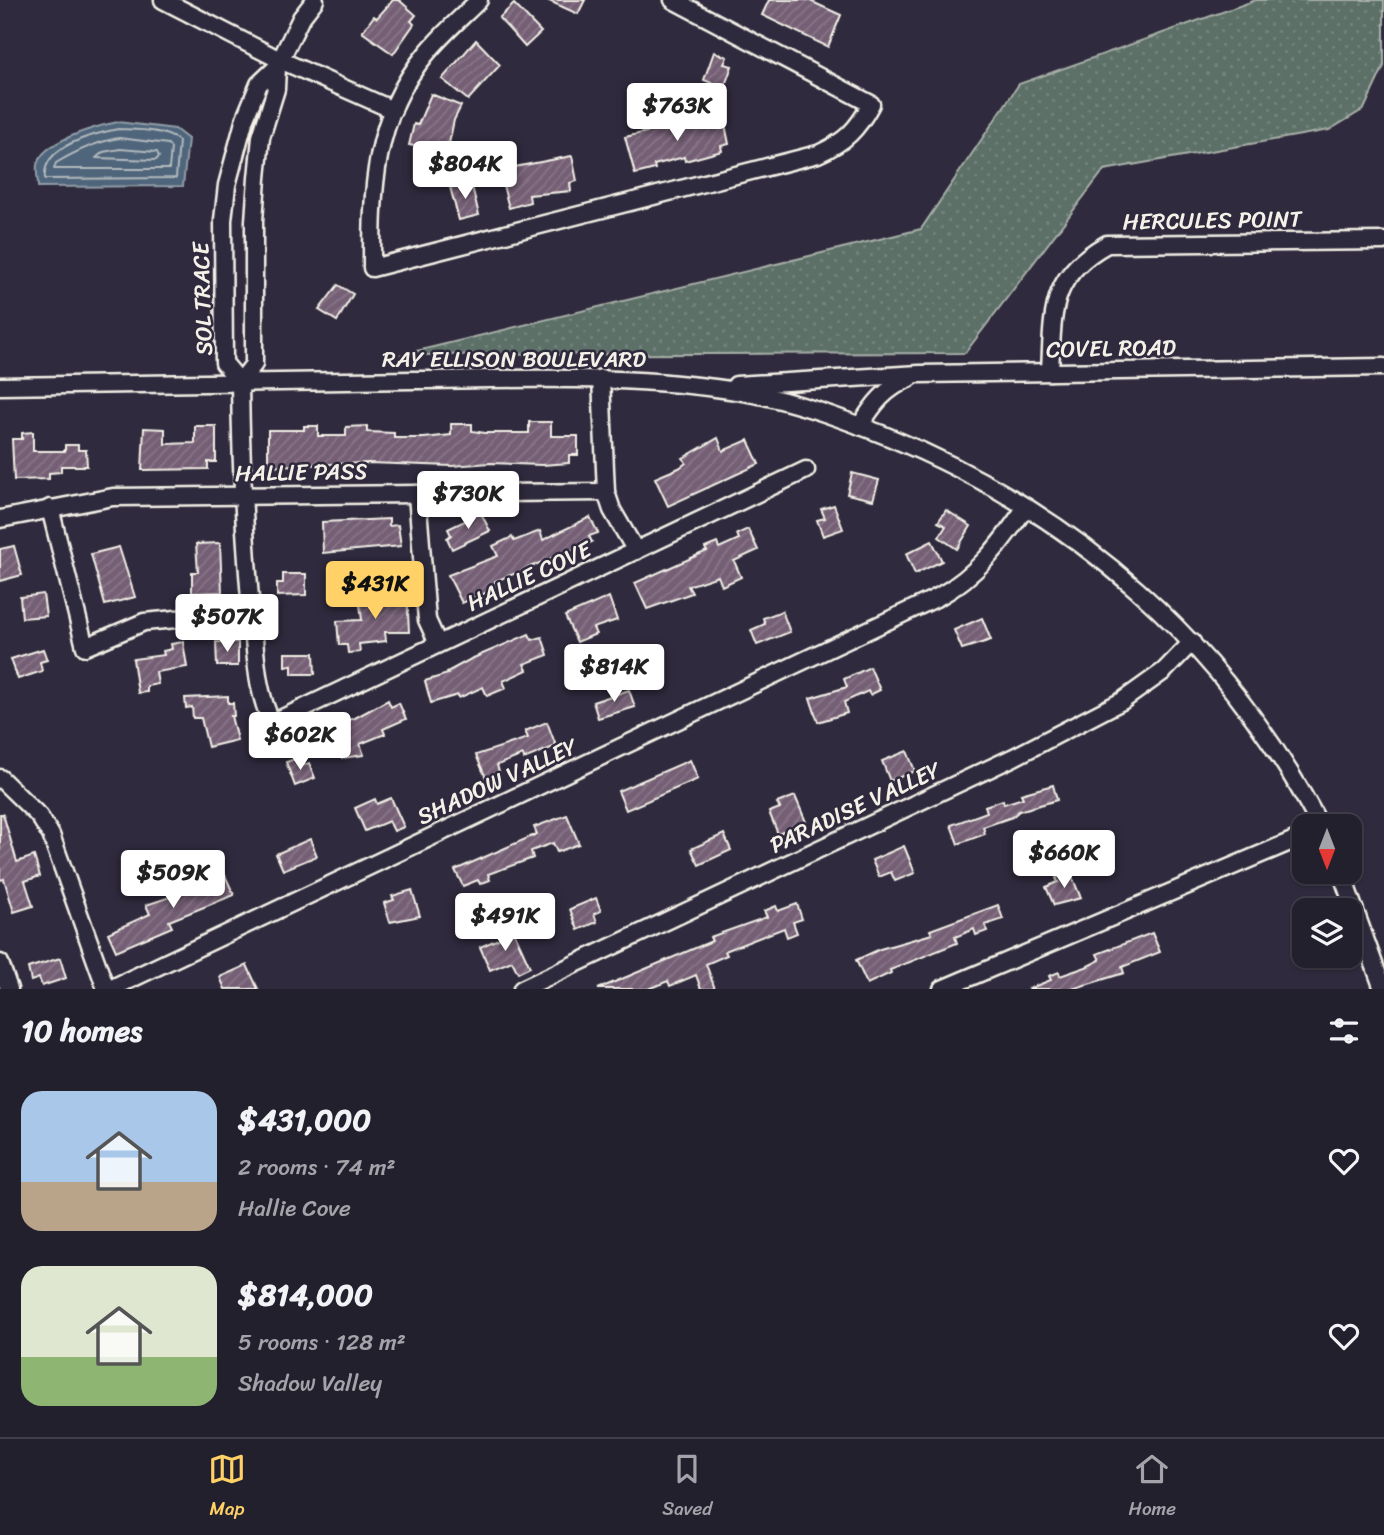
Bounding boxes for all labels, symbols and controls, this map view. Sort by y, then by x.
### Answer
pin: $763K [628,83,726,143]
text: $763K [643,85,711,126]
pin: $804K [416,142,514,201]
text: $804K [429,143,501,184]
street label: HERCULES POINT [1122,198,1304,243]
street label: SOL TRACE [180,240,225,356]
street label: COVEL ROAD [1046,327,1177,370]
street label: RAY ELLISON BOULEVARD [382,339,646,380]
street label: HALLIE PASS [235,451,367,494]
pin: $730K [419,472,517,531]
text: $730K [433,473,503,514]
street label: HALLIE COVE [460,529,600,623]
pin: $431K [326,562,424,621]
text: $431K [342,563,408,604]
pin: $507K [178,594,276,654]
text: $507K [191,596,263,637]
pin: $814K [565,644,663,704]
text: $814K [580,646,648,687]
pin: $602K [251,712,349,772]
text: $602K [265,714,335,755]
street label: SHADOW VALLEY [410,726,586,837]
street label: PARADISE VALLEY [763,749,949,865]
north arrow [1292,814,1362,884]
map controls [1292,814,1362,968]
pin: $660K [1015,830,1113,890]
text: $660K [1029,832,1099,873]
pin: $509K [124,850,222,910]
text: $509K [137,852,209,893]
pin: $491K [456,894,554,953]
text: $491K [471,895,539,936]
button: layers [1292,898,1362,968]
text: 10 homes [21,1004,142,1058]
icon: filters [1325,1012,1363,1050]
text: $431,000 [238,1093,371,1147]
icon: home [77,1119,161,1203]
icon: heart [1325,1142,1363,1180]
text: 2 rooms · 74 m² [238,1147,395,1188]
text: Hallie Cove [238,1188,351,1229]
text: $814,000 [238,1268,373,1322]
icon: home [77,1294,161,1378]
icon: heart [1325,1317,1363,1355]
text: 5 rooms · 128 m² [238,1322,406,1363]
text: Shadow Valley [238,1363,382,1404]
tab: Map [208,1450,246,1525]
tab: Saved [662,1450,712,1525]
tab: Home [1128,1450,1176,1525]

